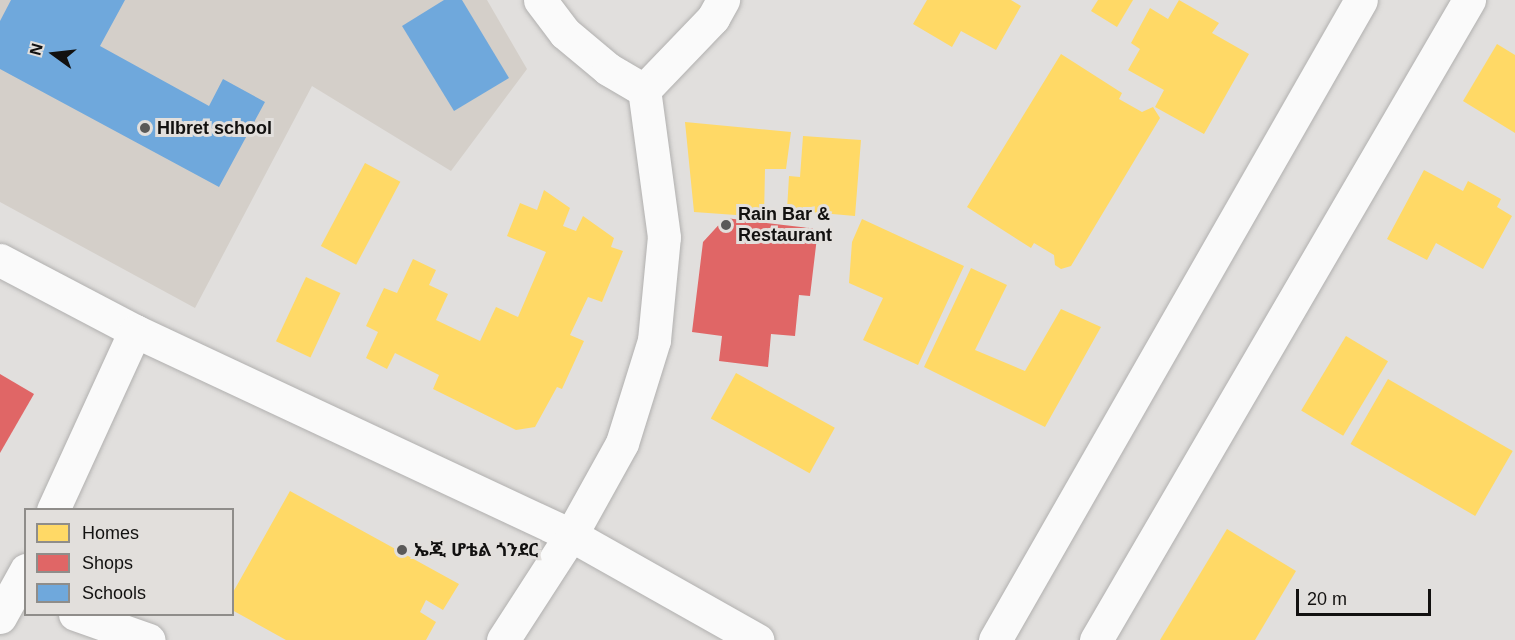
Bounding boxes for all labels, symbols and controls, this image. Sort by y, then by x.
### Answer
north arrow [24,24,84,84]
text: N [26,41,46,57]
place label: HIbret school [157,117,272,139]
marker: HIbret school [138,121,152,135]
place label: Rain Bar & Restaurant [738,204,832,246]
marker: Rain Bar & Restaurant [719,218,733,232]
legend [24,508,234,616]
text: Homes [82,523,139,543]
place label: ኤጂ ሆቴል ጎንደር [414,539,538,561]
marker: ኤጂ ሆቴል ጎንደር [395,543,409,557]
text: Shops [82,553,133,573]
scale bar [1299,577,1434,615]
text: Schools [82,583,146,603]
text: 20 m [1307,589,1347,609]

